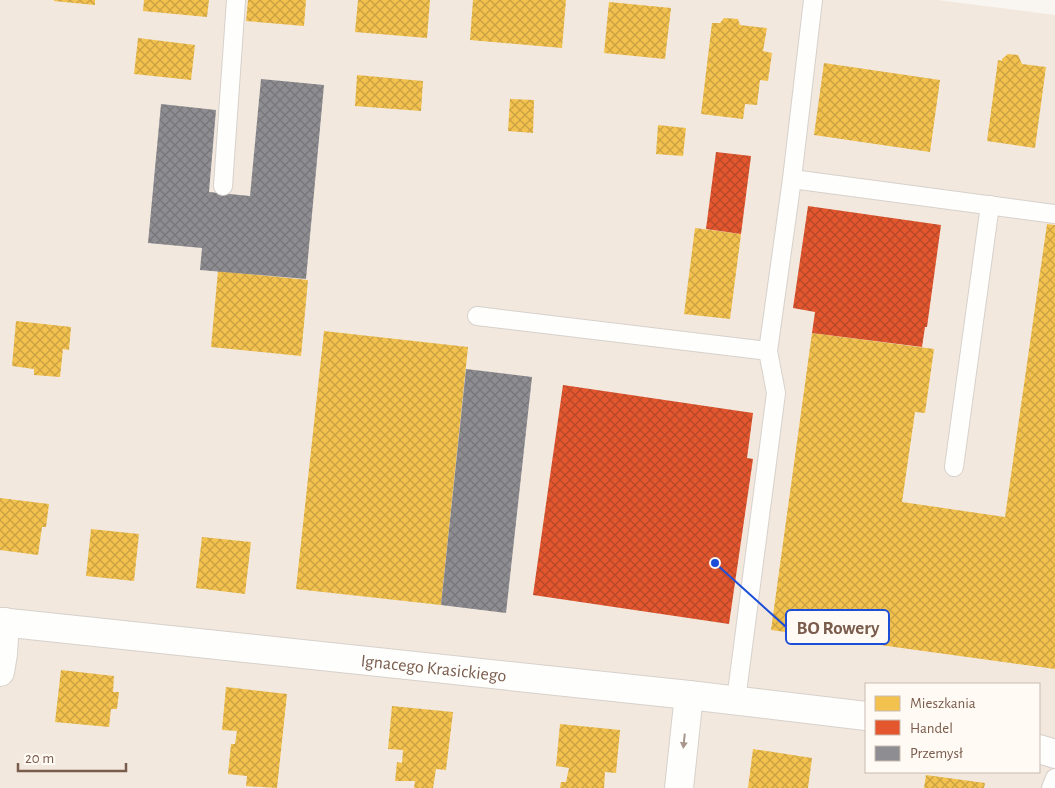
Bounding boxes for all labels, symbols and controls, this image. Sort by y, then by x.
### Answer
callout: BO Rowery [786,610,889,644]
text: BO Rowery [796,619,880,638]
street label: Ignacego Krasickiego [360,652,507,686]
legend [865,683,1040,773]
text: Mieszkania [910,696,976,711]
text: Handel [910,721,953,736]
one-way arrow [680,734,688,750]
scale bar [18,740,125,772]
text: Przemysł [910,746,963,761]
text: 20 m [25,751,54,766]

